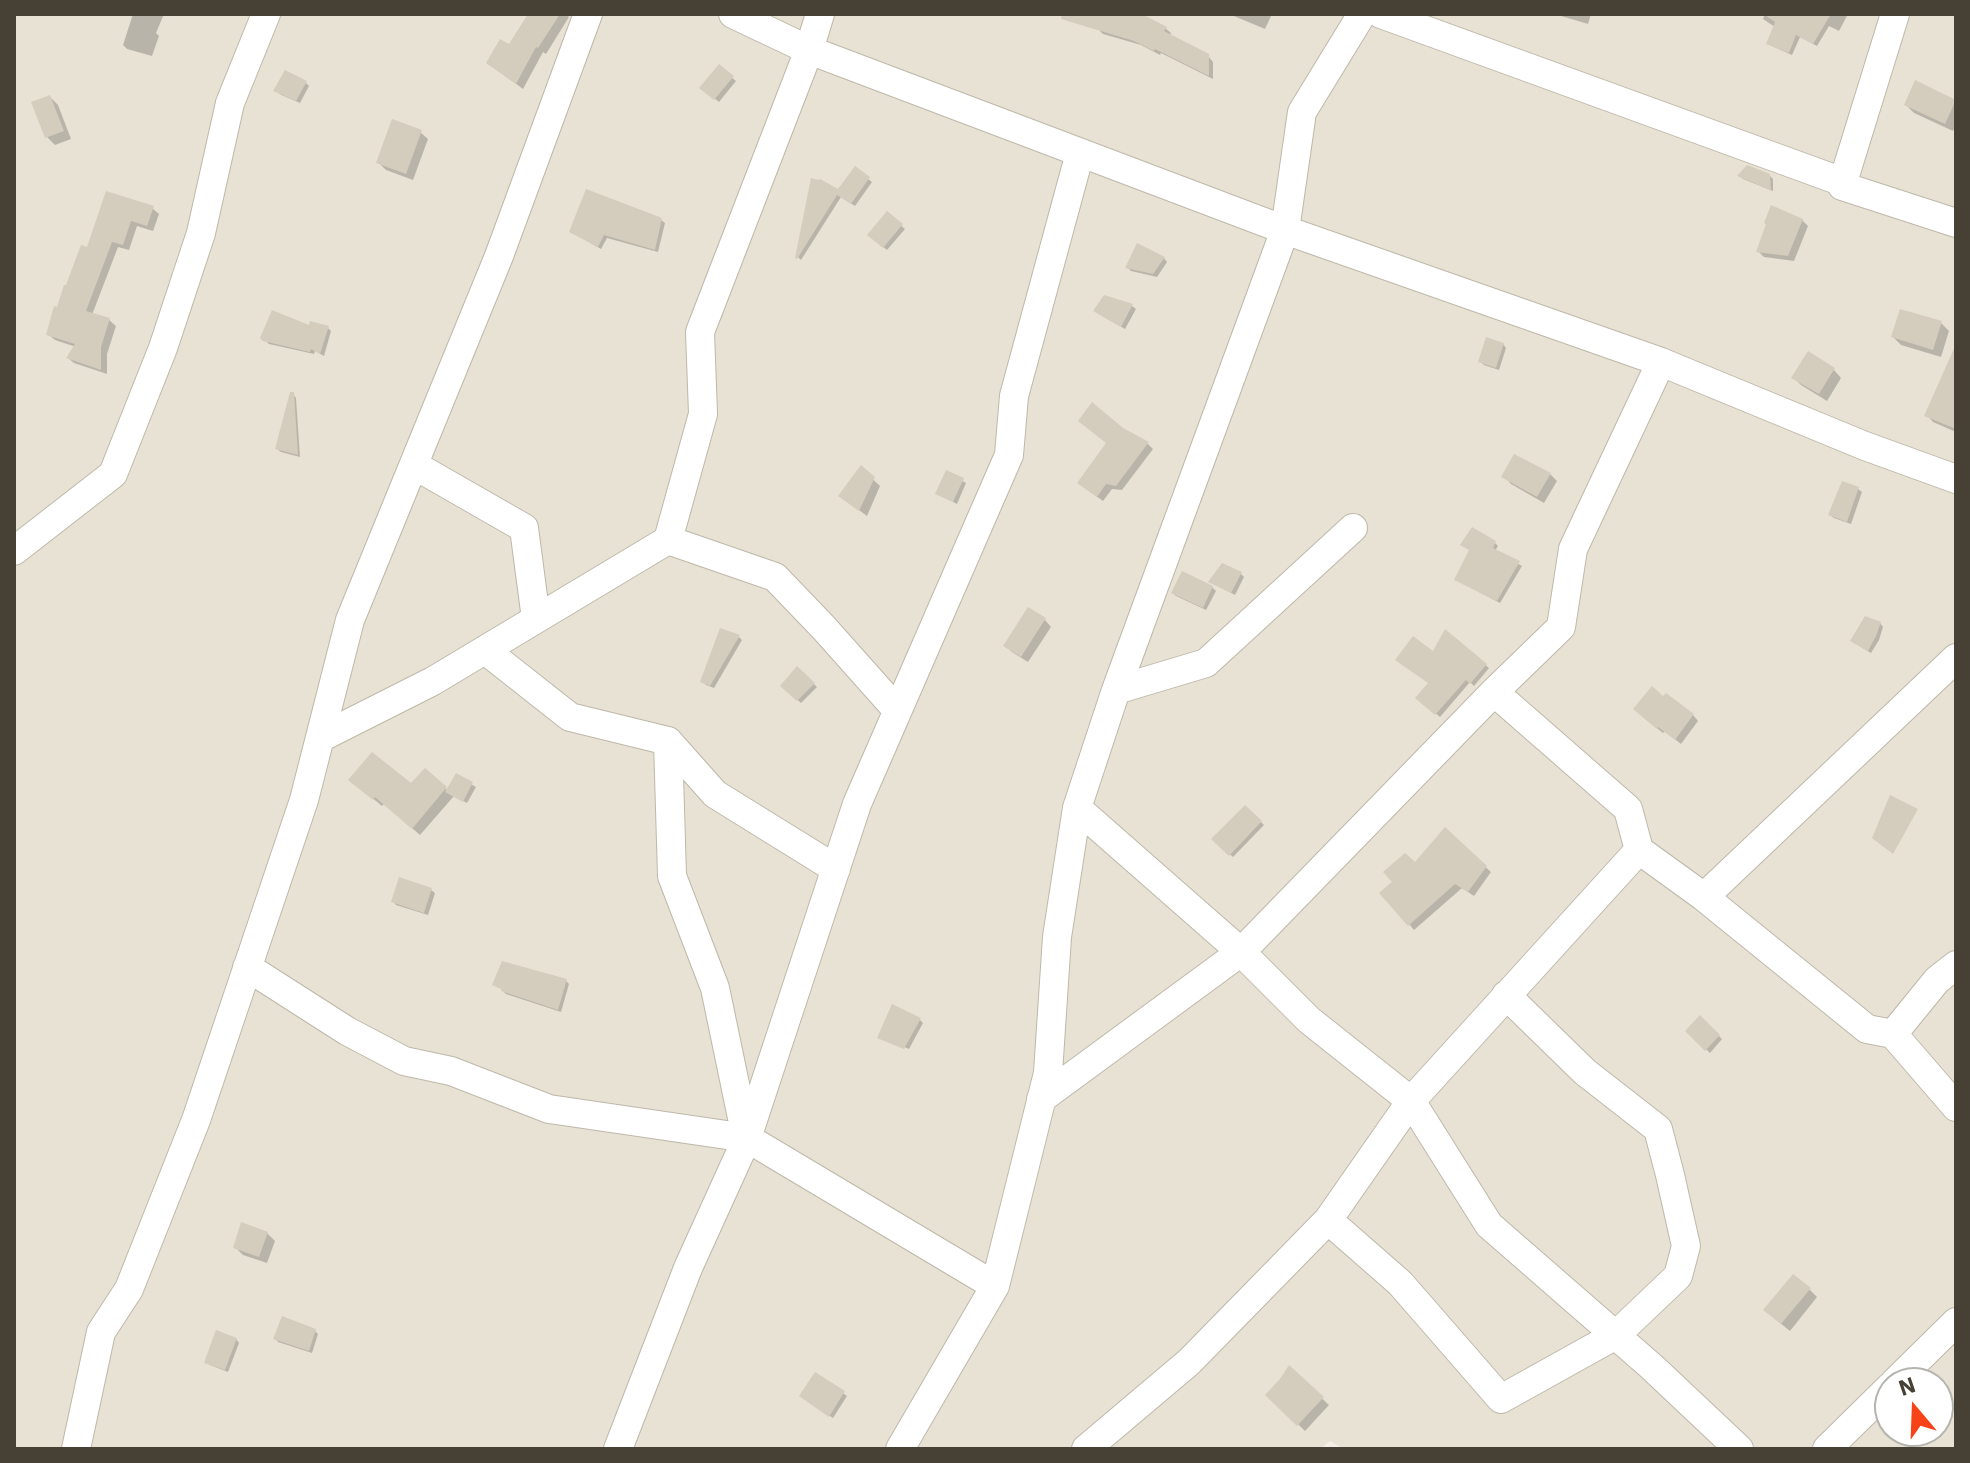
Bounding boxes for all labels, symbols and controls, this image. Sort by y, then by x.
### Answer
north arrow [1874,1367,1954,1447]
text: N [1894,1369,1919,1402]

